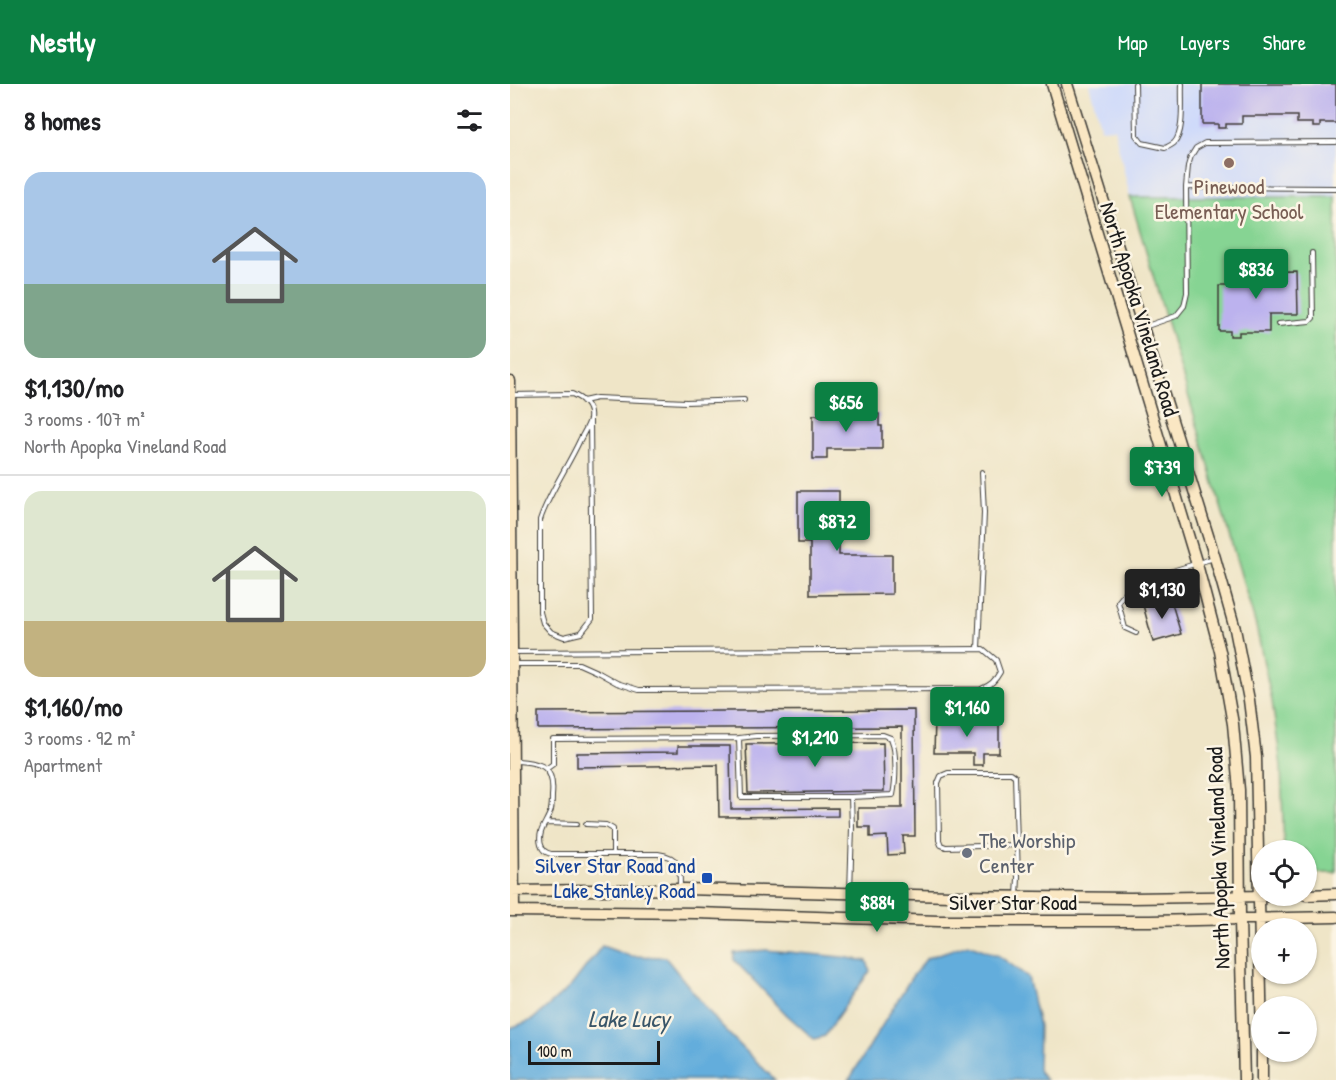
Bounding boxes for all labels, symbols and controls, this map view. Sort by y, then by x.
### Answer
text: Nestly [30,23,96,61]
text: Map [1118,28,1147,57]
text: Layers [1180,28,1230,57]
text: Share [1263,28,1306,57]
text: 8 homes [24,103,101,138]
icon: filters [453,104,486,137]
marker: Pinewood Elementary School [1222,156,1236,170]
place label: Pinewood Elementary School [1155,171,1303,226]
street label: North Apopka Vineland Road [1093,198,1187,420]
icon: home [201,211,309,319]
pin: $836 [1220,249,1292,300]
text: $836 [1238,255,1274,282]
text: $1,130/mo [24,370,124,405]
pin: $656 [810,382,882,433]
text: $656 [829,388,863,415]
text: 3 rooms · 107 m² [24,405,145,432]
text: North Apopka Vineland Road [24,432,226,459]
pin: $739 [1126,447,1198,498]
text: $739 [1144,453,1180,480]
pin: $872 [801,501,873,552]
text: $872 [818,507,856,534]
icon: home [201,530,309,638]
pin: $1,130 [1113,569,1211,620]
text: $1,130 [1139,575,1185,602]
pin: $1,160 [918,687,1016,738]
text: $1,160/mo [24,689,123,724]
text: $1,160 [944,693,990,720]
pin: $1,210 [766,717,864,768]
text: $1,210 [791,723,839,750]
text: 3 rooms · 92 m² [24,724,135,751]
street label: North Apopka Vineland Road [1199,746,1237,970]
text: Apartment [24,751,102,778]
place label: The Worship Center [979,825,1076,880]
map controls [1251,840,1317,1062]
button: locate [1251,840,1317,906]
marker: The Worship Center [960,846,974,860]
place label: Silver Star Road and Lake Stanley Road [535,850,695,905]
marker: Silver Star Road and Lake Stanley Road [700,871,714,885]
pin: $884 [841,882,913,933]
street label: Silver Star Road [949,887,1077,917]
text: $884 [860,888,894,915]
button: + [1251,918,1317,984]
button: − [1251,996,1317,1062]
water label: Lake Lucy [588,1002,673,1035]
scale bar [528,1038,660,1066]
text: 100 m [537,1040,572,1062]

